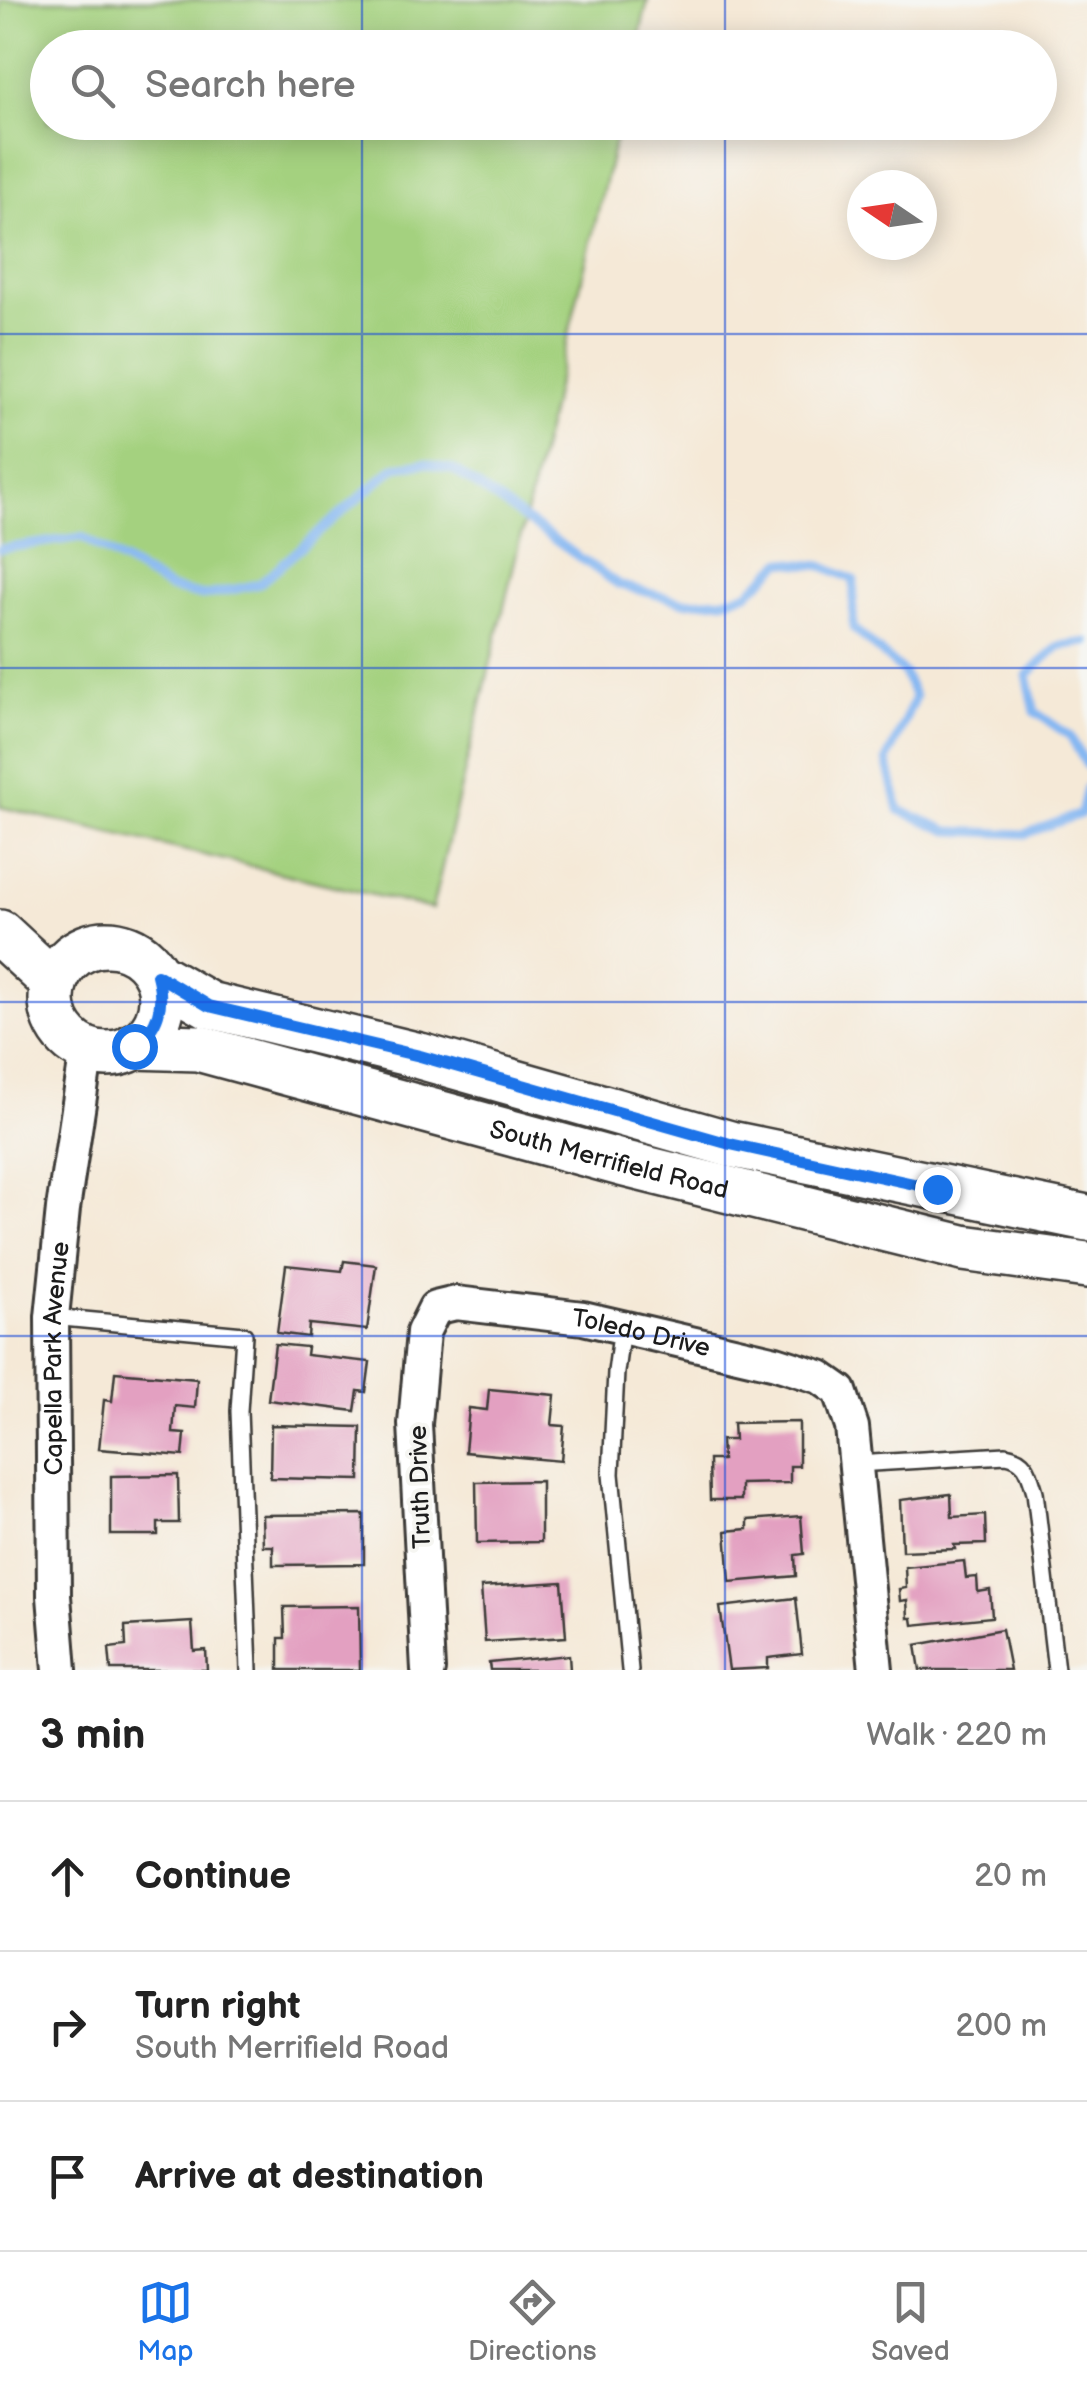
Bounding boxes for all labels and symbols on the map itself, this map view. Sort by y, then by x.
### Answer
north arrow [847,170,937,260]
route start [112,1024,158,1070]
street label: South Merrifield Road [486,1114,732,1206]
route end [915,1167,961,1213]
street label: Capella Park Avenue [38,1240,77,1475]
street label: Toledo Drive [571,1303,713,1364]
street label: Truth Drive [403,1424,438,1549]

